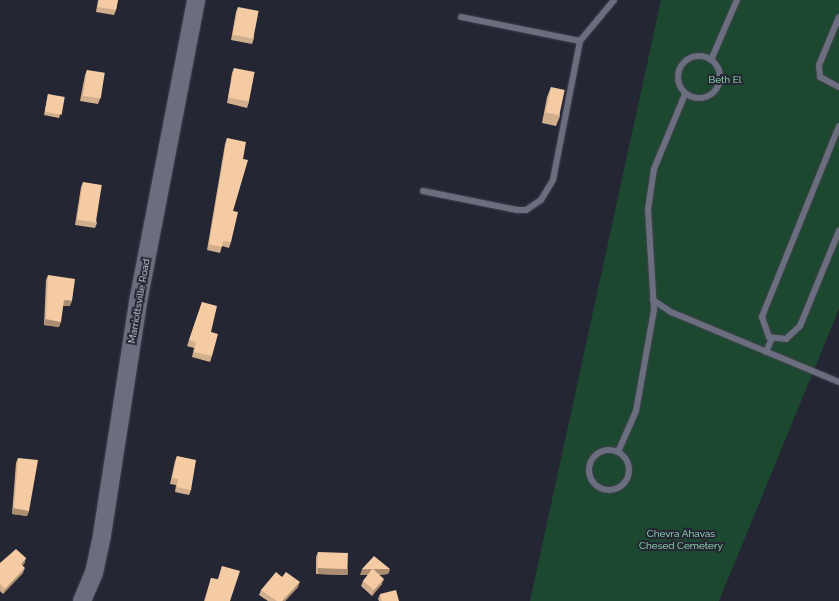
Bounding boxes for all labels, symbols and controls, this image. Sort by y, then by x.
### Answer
park label: Beth El [708,74,742,86]
street label: Marriottsville Road [126,258,152,344]
park label: Chevra Ahavas Chesed Cemetery [639,527,723,550]

